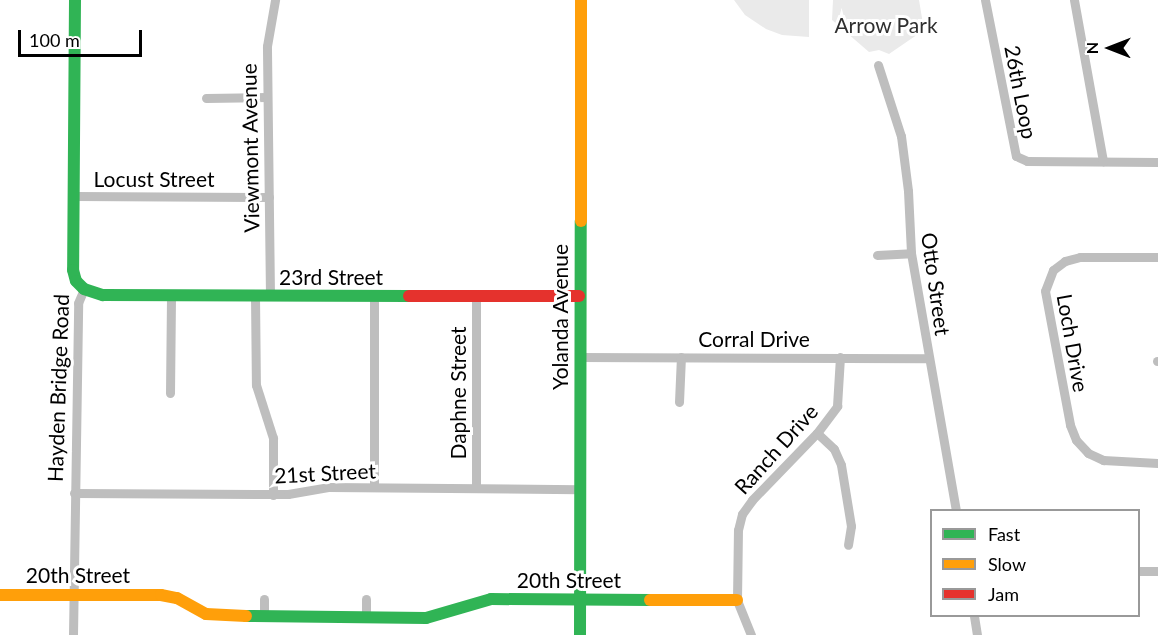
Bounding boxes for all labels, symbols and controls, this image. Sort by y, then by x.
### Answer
park label: Arrow Park [834,12,938,38]
scale bar [21,18,146,56]
north arrow [1080,18,1140,78]
text: 100 m [29,29,80,51]
text: N [1082,42,1101,54]
street label: 26th Loop [1000,43,1042,141]
street label: Viewmont Avenue [236,63,264,233]
street label: Locust Street [94,166,214,192]
street label: Otto Street [916,231,956,337]
street label: Yolanda Avenue [547,244,573,390]
street label: 23rd Street [279,264,383,290]
street label: Loch Drive [1052,292,1094,394]
street label: Hayden Bridge Road [42,294,74,482]
street label: Daphne Street [445,326,471,460]
street label: Corral Drive [698,326,810,352]
street label: Ranch Drive [729,399,823,499]
street label: 21st Street [274,458,376,488]
legend [930,509,1140,617]
text: Fast [988,523,1020,545]
text: Slow [988,553,1026,575]
street label: 20th Street [26,562,130,588]
street label: 20th Street [517,567,621,593]
text: Jam [988,583,1019,605]

